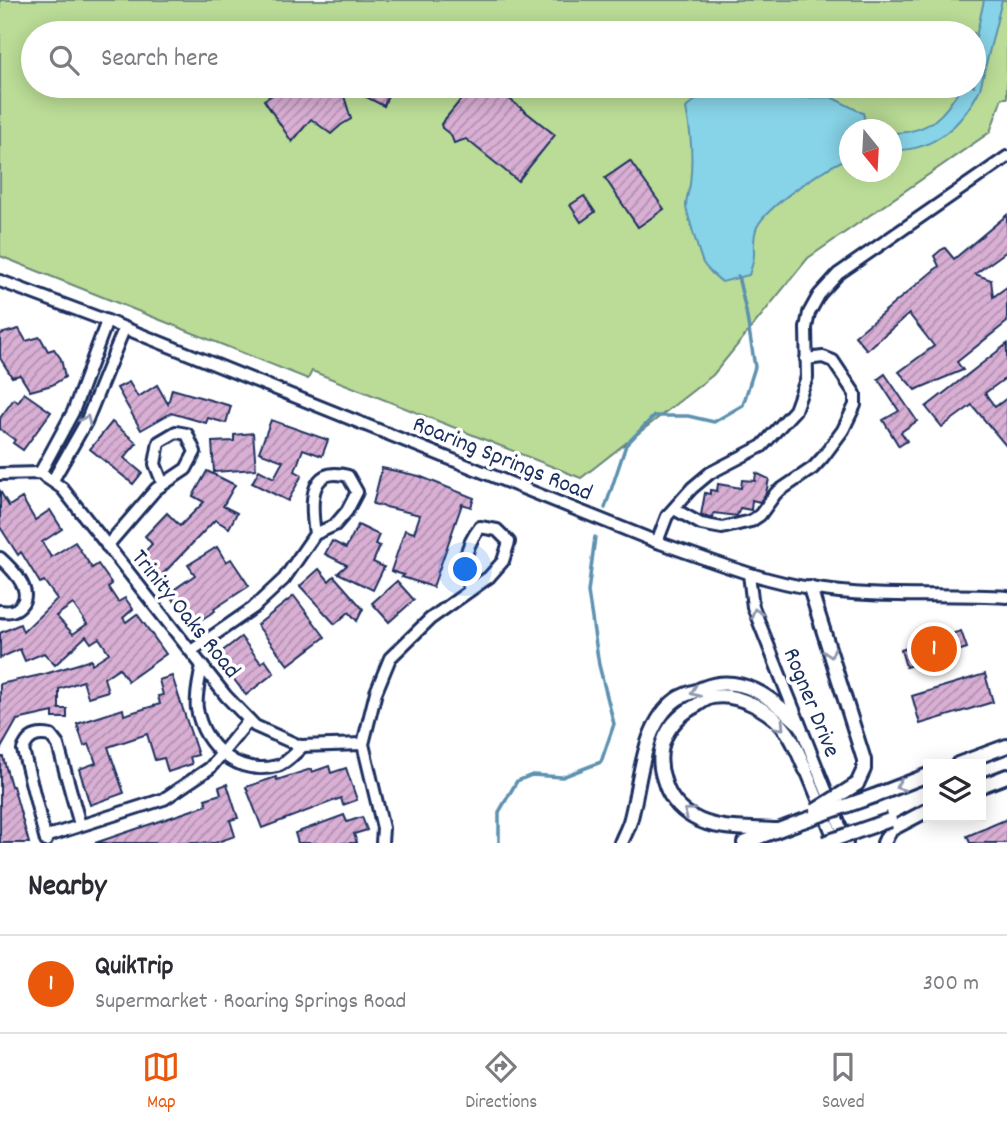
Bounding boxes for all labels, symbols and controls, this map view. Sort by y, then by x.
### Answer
search box [21,21,986,98]
icon: search [45,41,83,79]
text: Search here [101,41,219,78]
north arrow [839,119,902,182]
street label: Roaring Springs Road [407,408,597,511]
one-way arrow [78,415,92,428]
street label: Trinity Oaks Road [122,543,248,687]
your location [448,552,482,586]
one-way arrow [750,608,764,620]
pin: 1 [911,623,957,675]
street label: Rogner Drive [773,643,848,763]
one-way arrow [822,647,837,659]
one-way arrow [689,683,701,697]
one-way arrow [772,718,784,731]
map controls [923,759,986,822]
button: layers [923,759,986,822]
one-way arrow [894,778,906,792]
one-way arrow [683,808,696,821]
text: Nearby [28,867,106,910]
text: QuikTrip [95,949,174,986]
text: 1 [48,968,54,1001]
text: 300 m [923,968,979,1001]
text: Supermarket · Roaring Springs Road [95,986,406,1019]
tab: Map [142,1048,180,1117]
tab: Directions [465,1048,537,1117]
tab: Saved [822,1048,865,1117]

